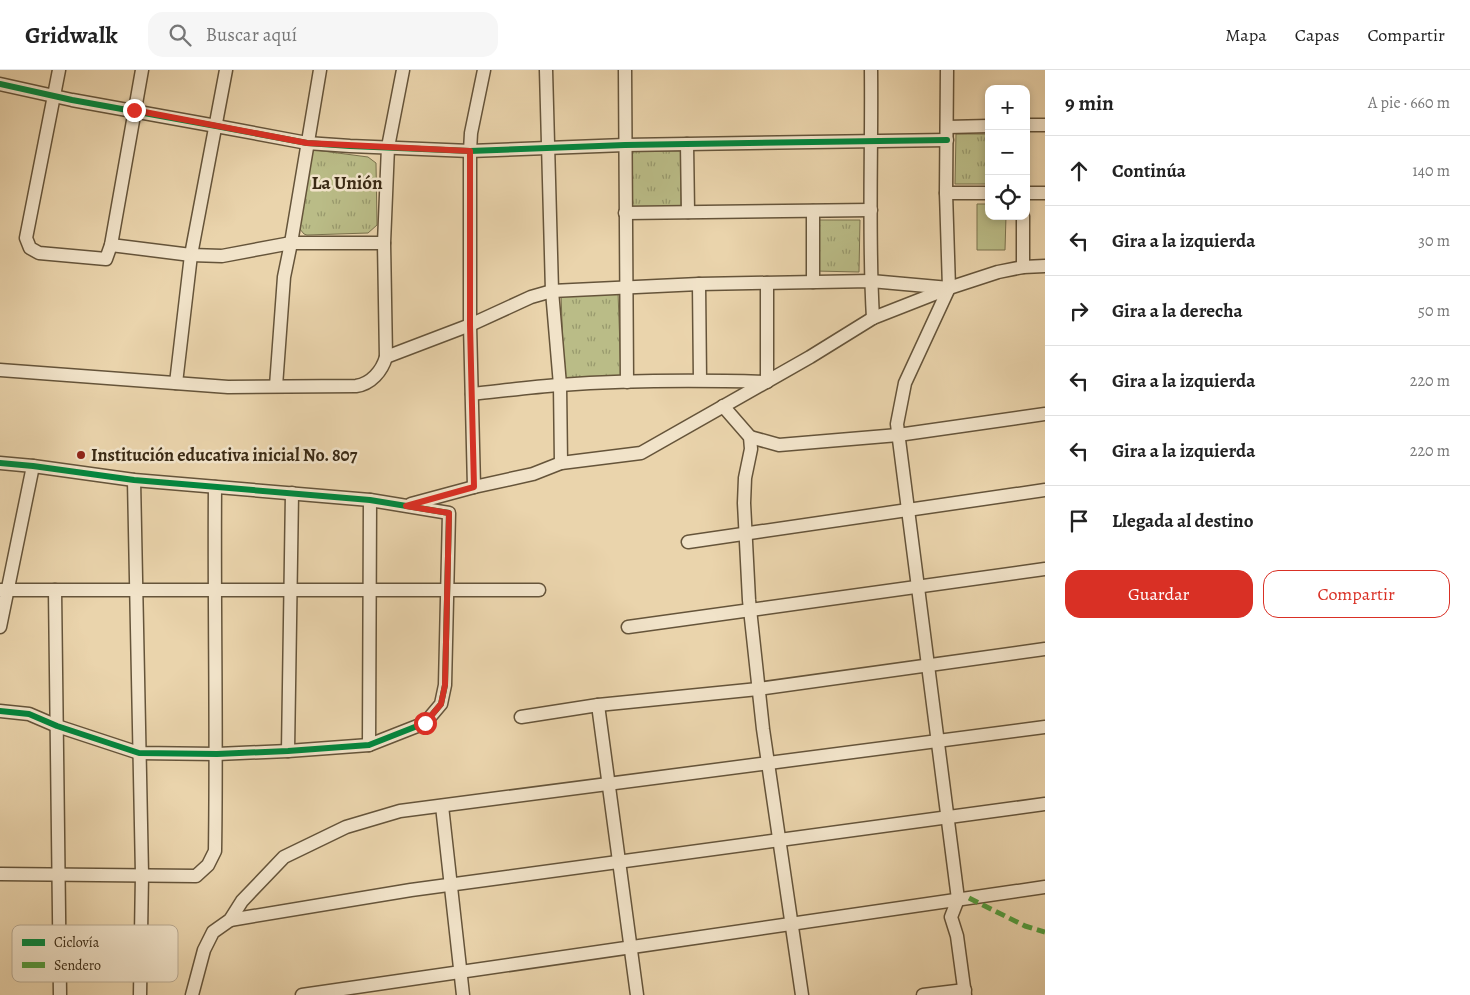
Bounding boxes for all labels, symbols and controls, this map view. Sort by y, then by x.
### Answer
search box [148,12,498,57]
text: Gridwalk [25,19,118,51]
icon: search [166,21,194,49]
text: Buscar aquí [206,22,297,48]
text: Mapa [1225,23,1267,47]
text: Capas [1295,23,1339,47]
text: Compartir [1367,23,1445,47]
map controls [985,85,1030,220]
button: + [985,85,1030,130]
text: 9 min [1065,89,1114,117]
text: A pie · 660 m [1368,92,1450,114]
route end [123,99,146,122]
button: − [985,130,1030,175]
icon: ahead [1065,157,1093,185]
text: Continúa [1112,158,1186,184]
text: 140 m [1412,160,1450,182]
district label: La Unión [311,170,383,196]
button: locate [985,175,1030,220]
icon: left [1065,227,1093,255]
text: Gira a la izquierda [1112,228,1255,254]
text: 30 m [1418,230,1450,252]
icon: right [1065,297,1093,325]
text: Gira a la derecha [1112,298,1243,324]
text: 50 m [1418,300,1450,322]
icon: left [1065,367,1093,395]
text: Gira a la izquierda [1112,368,1255,394]
text: 220 m [1410,370,1450,392]
icon: left [1065,437,1093,465]
text: Gira a la izquierda [1112,438,1255,464]
text: 220 m [1410,440,1450,462]
place label: Institución educativa inicial No. 807 [91,443,358,467]
marker: Institución educativa inicial No. 807 [75,449,87,461]
icon: arrive [1065,507,1093,535]
text: Llegada al destino [1112,508,1254,534]
button: Guardar [1065,570,1253,618]
button: Compartir [1263,570,1450,618]
route start [414,712,437,735]
legend [12,925,178,982]
text: Ciclovía [54,933,100,952]
text: Sendero [54,956,101,975]

